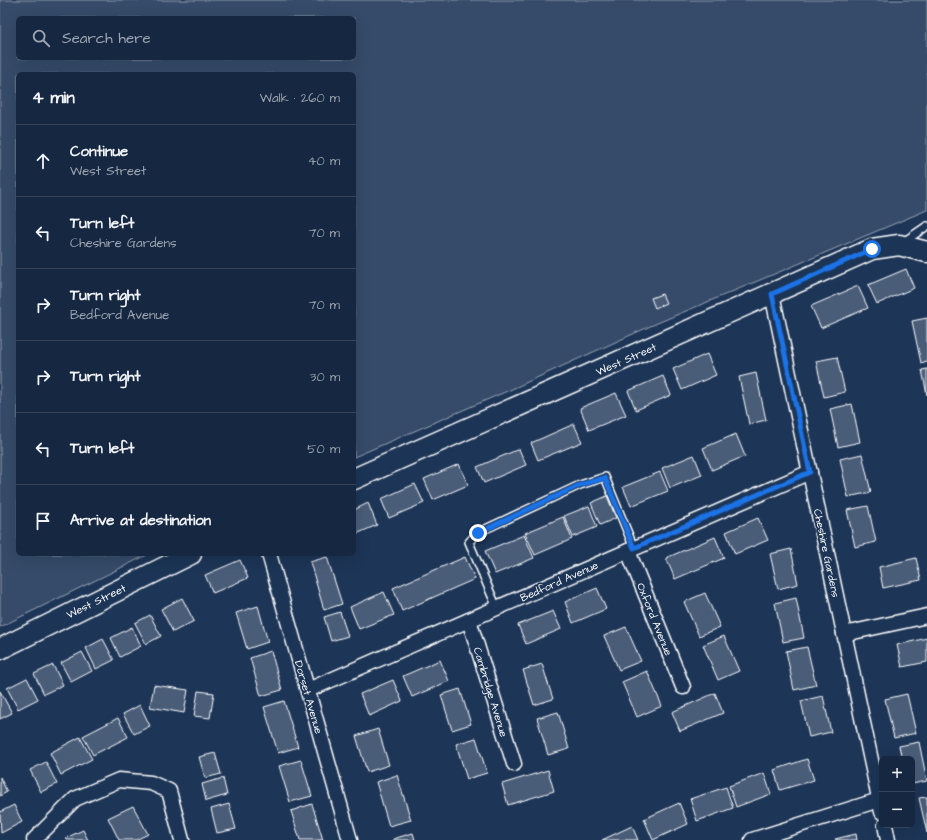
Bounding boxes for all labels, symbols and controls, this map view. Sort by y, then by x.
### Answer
search box [16,16,356,60]
icon: search [30,27,52,49]
text: Search here [62,28,151,49]
text: 4 min [32,86,75,110]
text: Walk · 260 m [260,89,340,107]
text: Continue [70,141,128,162]
icon: ahead [32,150,54,172]
text: 40 m [308,152,340,170]
text: West Street [70,162,146,180]
text: Turn left [70,213,134,234]
icon: left [32,222,54,244]
text: 70 m [308,224,340,242]
text: Cheshire Gardens [70,234,177,252]
route start [863,240,881,258]
text: Turn right [70,285,141,306]
icon: right [32,294,54,316]
text: 70 m [308,296,340,314]
text: Bedford Avenue [70,306,169,324]
street label: West Street [594,339,659,379]
icon: right [32,366,54,388]
text: Turn right [70,366,141,387]
text: 30 m [310,368,340,386]
icon: left [32,438,54,460]
text: Turn left [70,438,134,459]
text: 50 m [307,440,340,458]
street label: Cheshire Gardens [810,507,843,599]
icon: arrive [32,510,54,532]
text: Arrive at destination [70,510,211,531]
route end [469,524,487,542]
street label: Bedford Avenue [518,558,601,605]
street label: West Street [64,580,129,622]
street label: Oxford Avenue [633,581,676,658]
street label: Cambridge Avenue [469,645,511,739]
street label: Dorset Avenue [291,659,326,736]
map controls [879,756,915,828]
button: + [879,756,915,792]
button: − [879,792,915,828]

